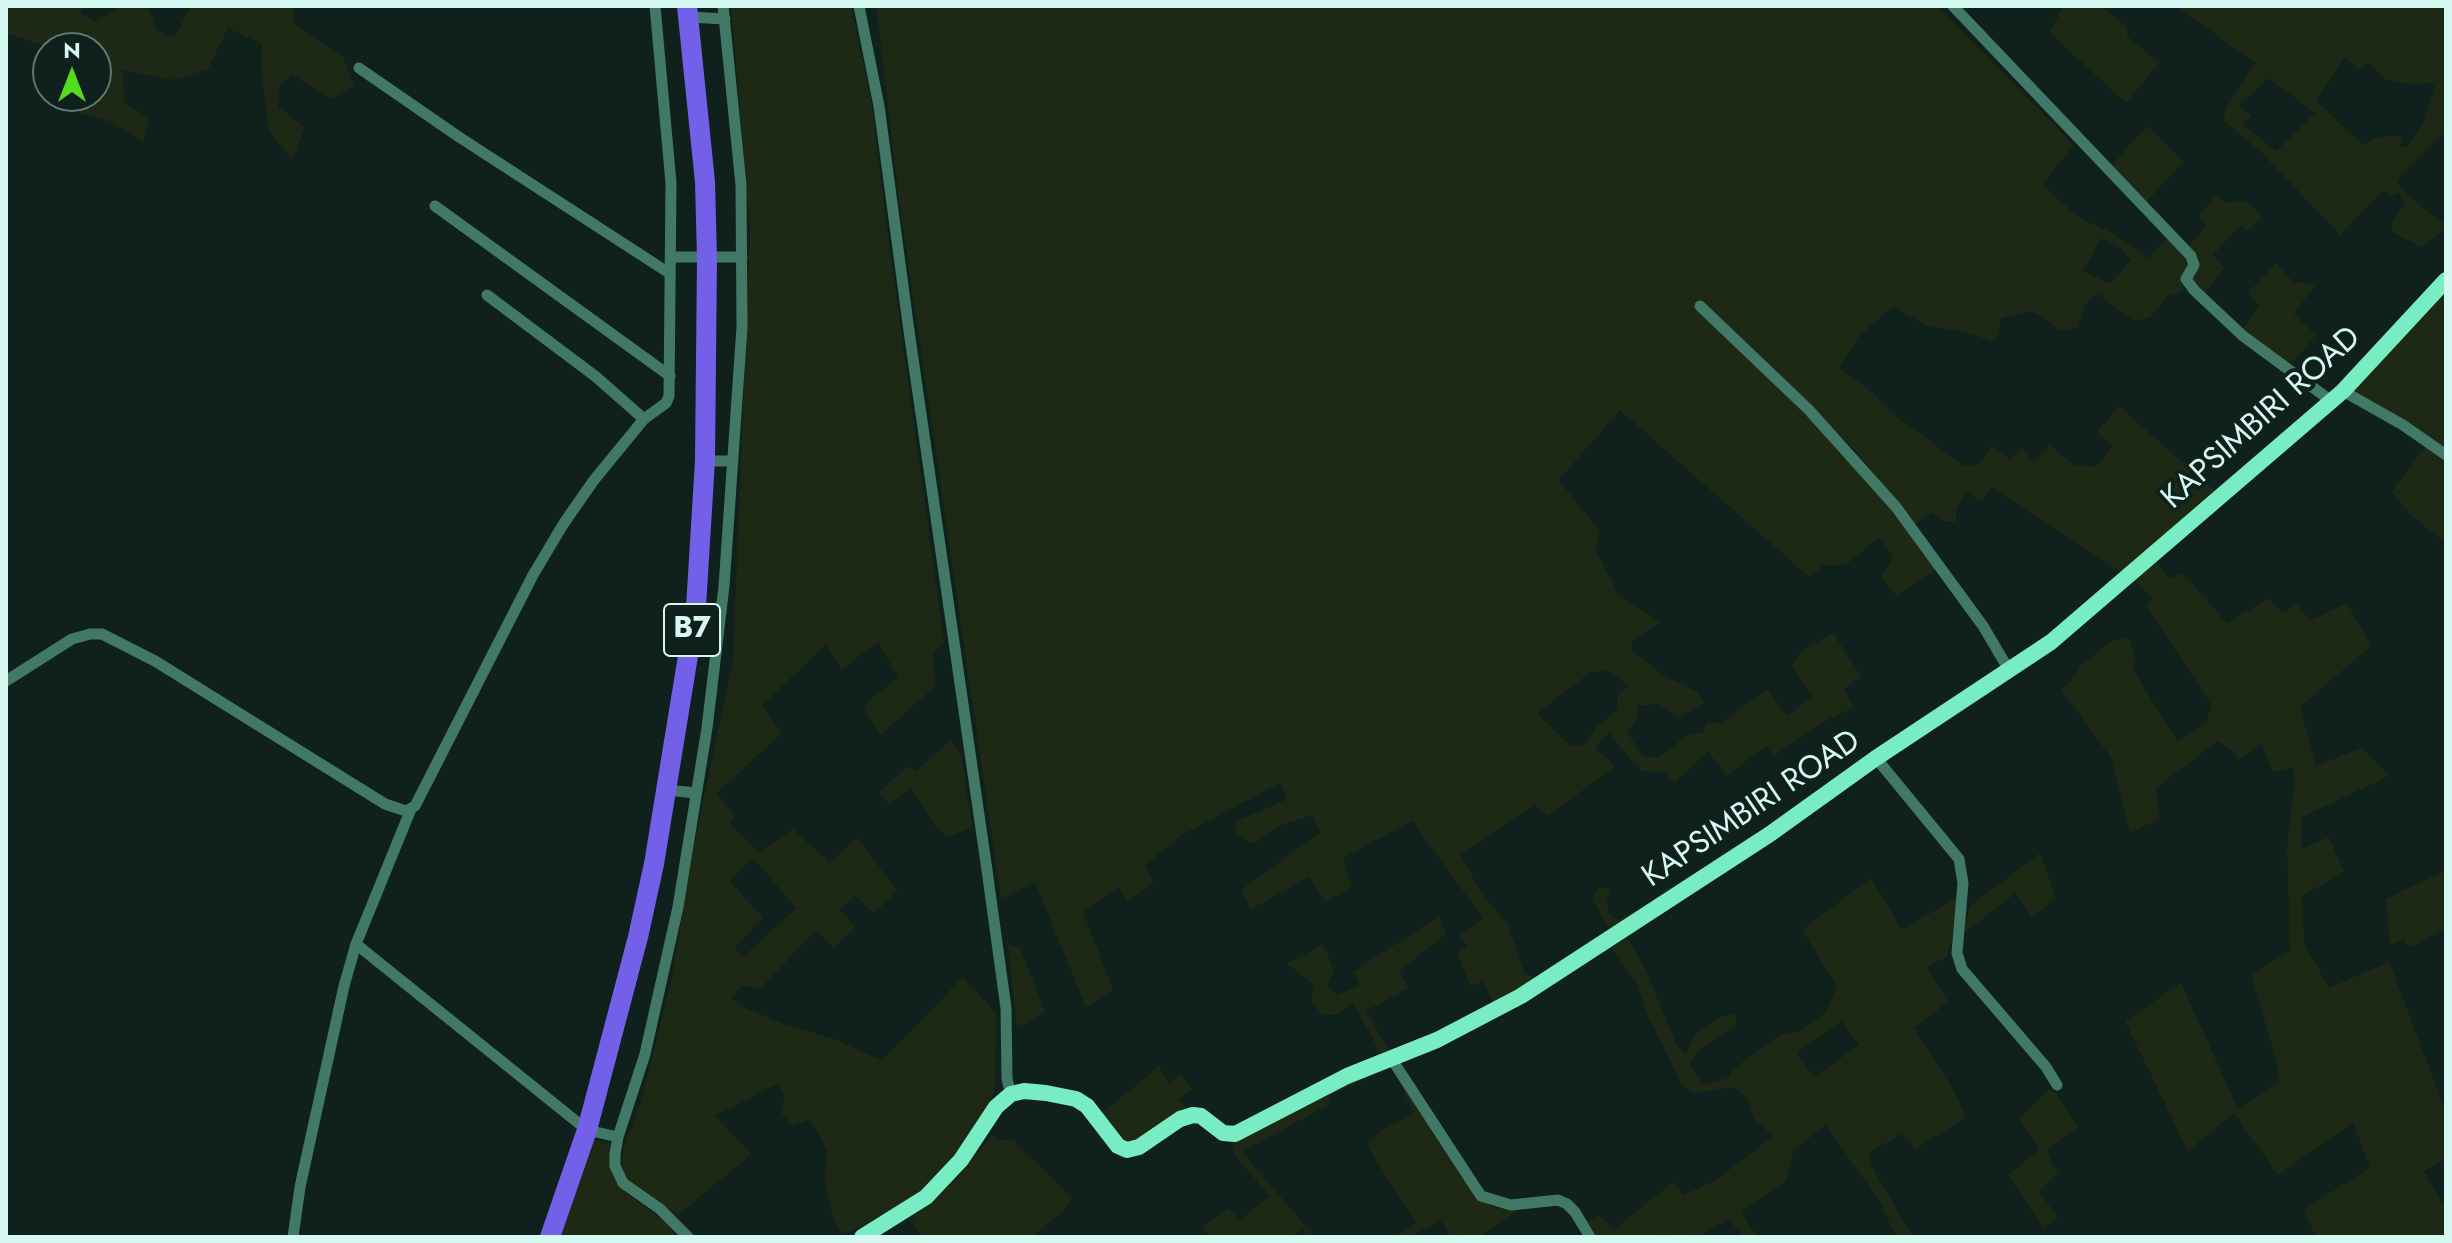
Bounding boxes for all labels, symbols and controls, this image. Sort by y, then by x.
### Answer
north arrow [32,32,112,112]
text: N [63,34,81,66]
street label: KAPSIMBIRI ROAD [2155,320,2369,518]
road number: B7 [664,604,720,656]
street label: KAPSIMBIRI ROAD [1636,723,1868,897]

